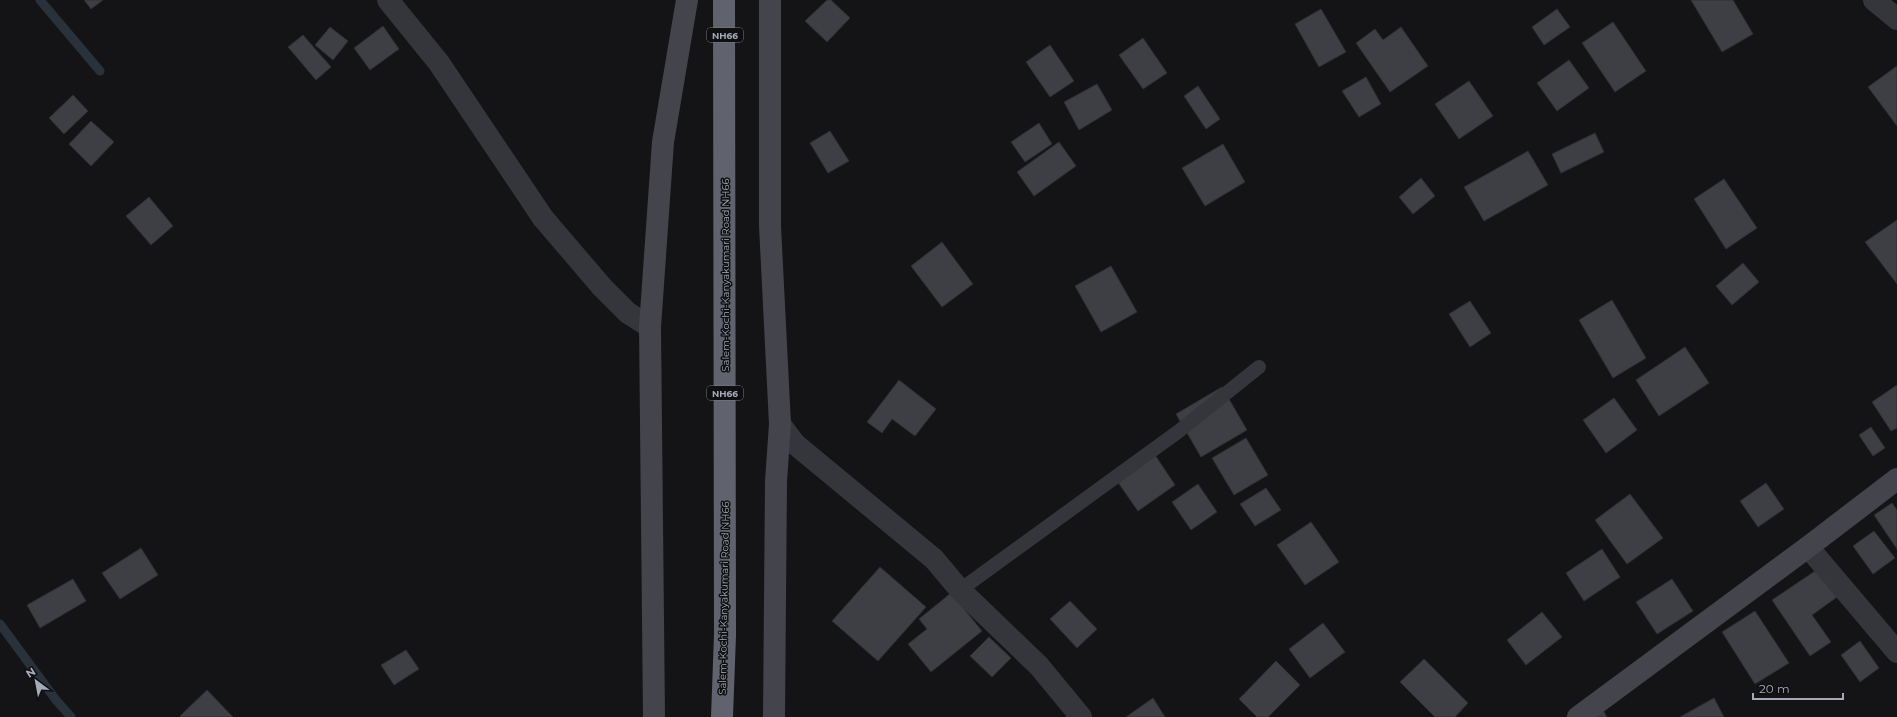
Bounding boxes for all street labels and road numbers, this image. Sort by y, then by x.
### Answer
road number: NH66 [707,28,743,42]
street label: Salem-Kochi-Kanyakumari Road NH66 [719,178,732,372]
road number: NH66 [707,386,743,400]
street label: Salem-Kochi-Kanyakumari Road NH66 [716,501,732,695]

